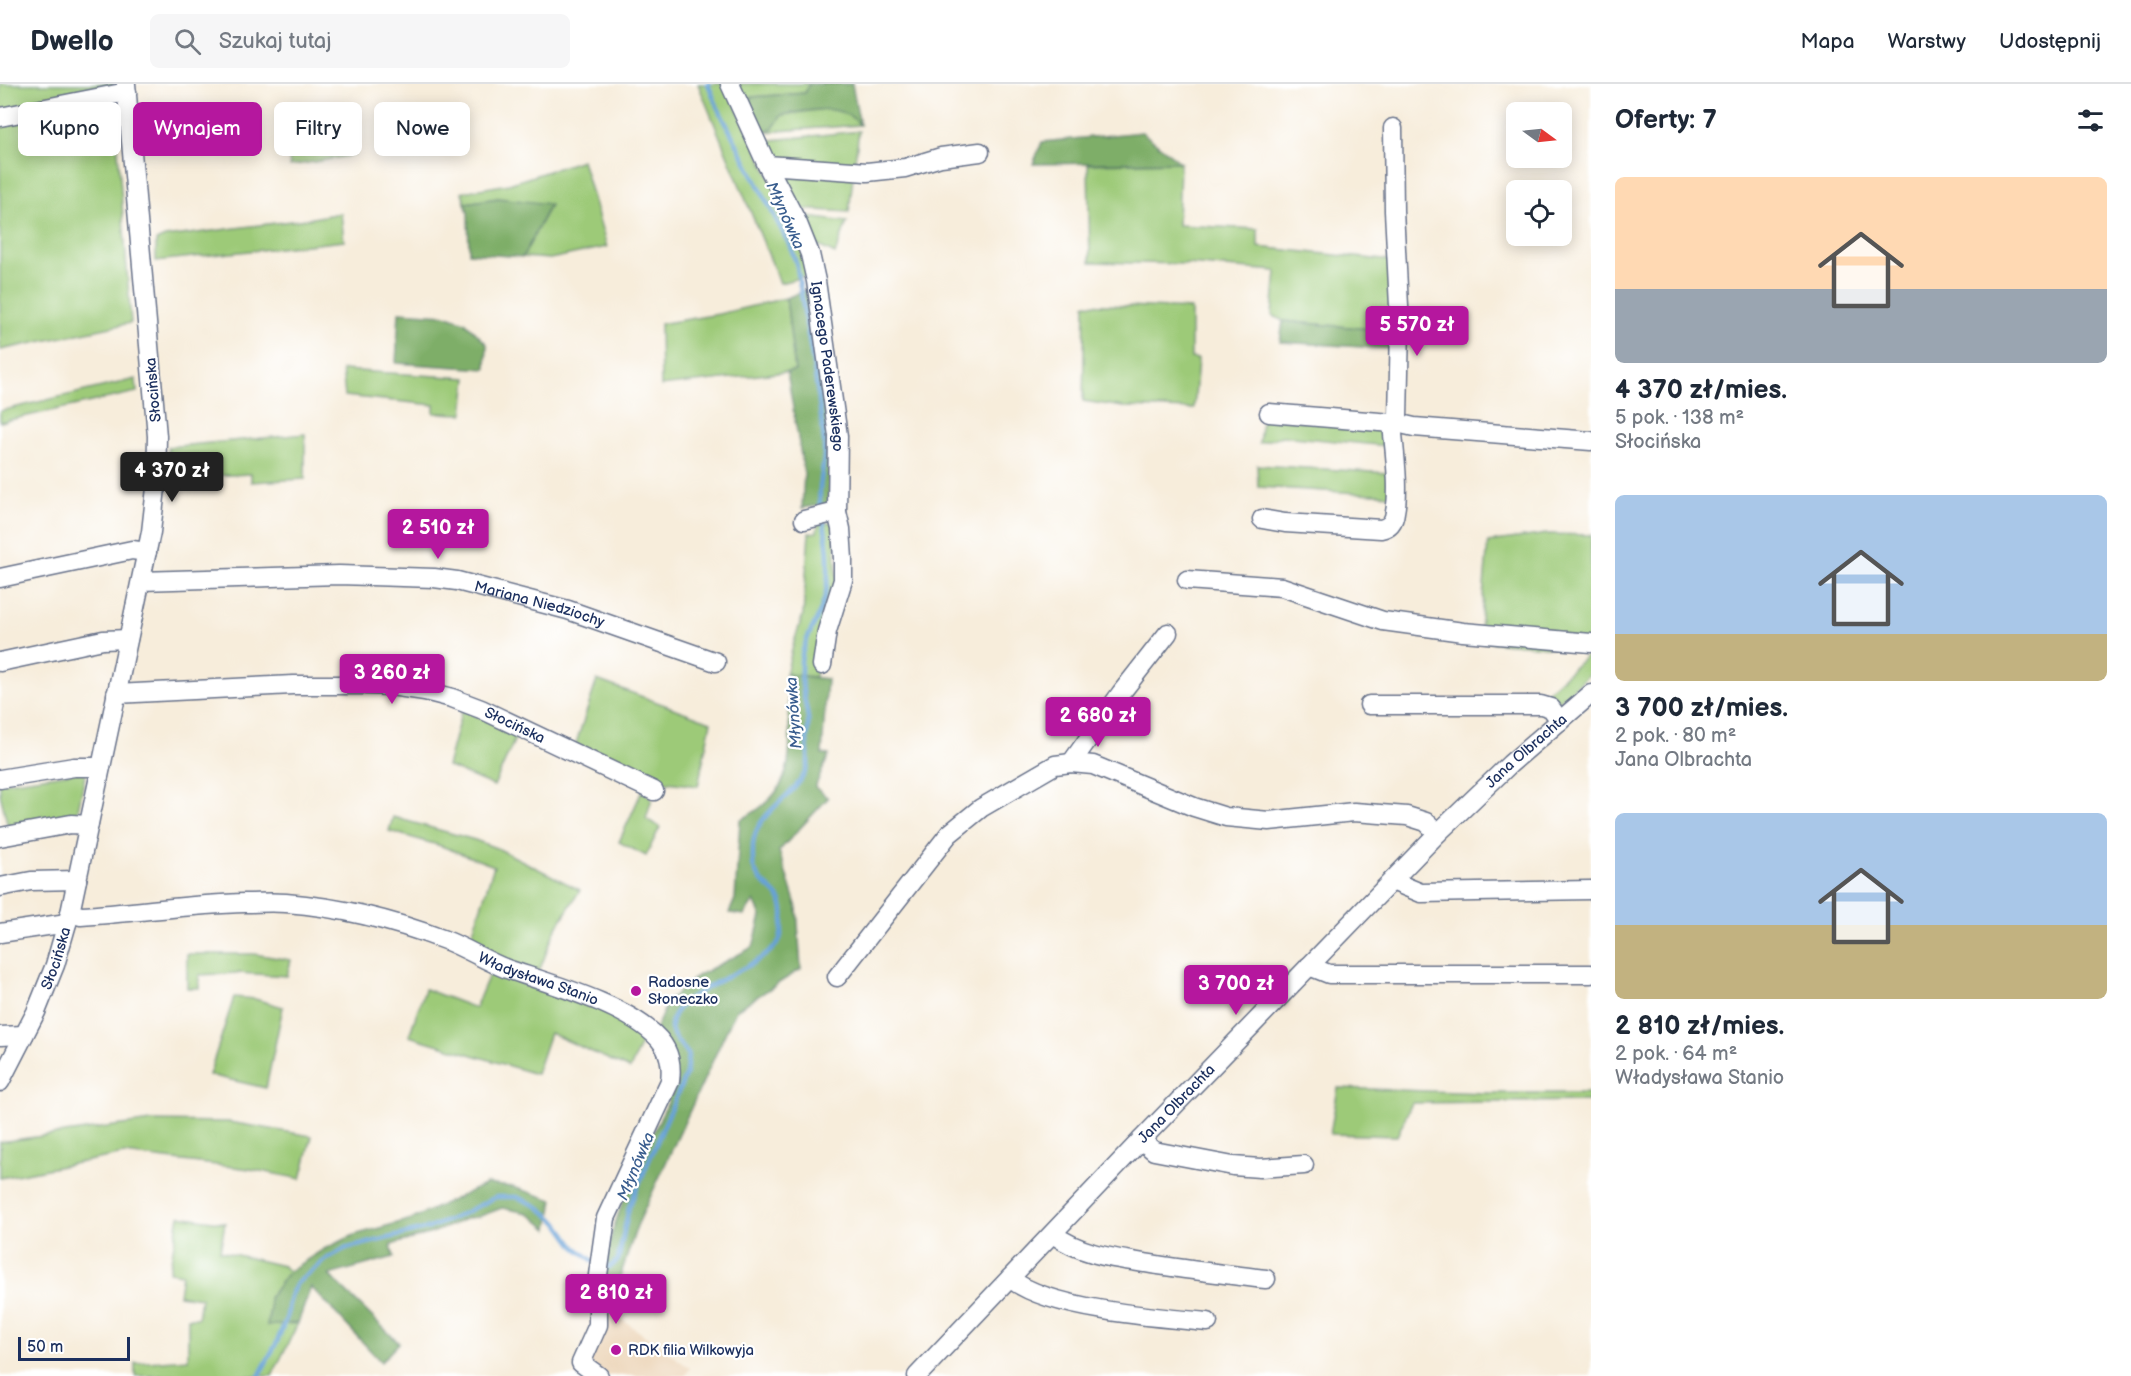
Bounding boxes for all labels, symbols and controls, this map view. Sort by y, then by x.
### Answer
search box [150,14,570,68]
text: Dwello [30,25,114,58]
icon: search [171,25,204,58]
text: Szukaj tutaj [219,28,331,55]
text: Mapa [1801,29,1855,54]
text: Warstwy [1888,29,1966,54]
text: Udostępnij [1999,29,2101,54]
chip: Kupno [18,102,121,156]
chip: Wynajem [133,102,262,156]
chip: Filtry [274,102,362,156]
chip: Nowe [374,102,470,156]
north arrow [1506,102,1572,168]
map controls [1506,102,1572,246]
icon: filters [2074,104,2107,137]
text: Oferty: 7 [1615,105,1717,136]
water label: Młynówka [761,179,808,252]
button: locate [1506,180,1572,246]
icon: home [1807,216,1915,324]
street label: Ignacego Paderewskiego [806,280,847,452]
pin: 5 570 zł [1355,306,1479,357]
text: 5 570 zł [1380,313,1454,337]
street label: Słocińska [141,357,166,423]
text: 4 370 zł/mies. [1615,375,1787,406]
text: 5 pok. · 138 m² [1615,406,1744,430]
text: Słocińska [1615,430,1701,454]
pin: 4 370 zł [110,452,234,503]
text: 4 370 zł [134,459,210,483]
pin: 2 510 zł [376,509,500,560]
text: 2 510 zł [402,516,474,540]
icon: home [1807,534,1915,642]
street label: Mariana Niedziochy [472,577,607,632]
pin: 3 260 zł [330,654,454,705]
text: 3 260 zł [354,661,430,685]
water label: Młynówka [783,676,806,749]
text: 3 700 zł/mies. [1615,693,1788,724]
pin: 2 680 zł [1036,697,1160,748]
street label: Słocińska [481,703,548,748]
text: 2 680 zł [1060,704,1136,728]
street label: Jana Olbrachta [1482,710,1571,792]
text: 2 pok. · 80 m² [1615,724,1736,748]
text: Jana Olbrachta [1615,748,1752,772]
icon: home [1807,852,1915,960]
street label: Słocińska [37,925,75,993]
street label: Władysława Stanio [475,948,601,1010]
pin: 3 700 zł [1174,965,1298,1016]
text: 3 700 zł [1198,972,1274,996]
place label: Radosne Słoneczko [648,973,718,1009]
marker: Radosne Słoneczko [629,984,643,998]
text: 2 810 zł/mies. [1615,1011,1784,1042]
text: 2 pok. · 64 m² [1615,1042,1737,1066]
street label: Jana Olbrachta [1134,1060,1219,1148]
text: Władysława Stanio [1615,1066,1784,1090]
water label: Młynówka [614,1130,659,1203]
pin: 2 810 zł [554,1274,678,1325]
text: 2 810 zł [579,1281,653,1305]
scale bar [18,1334,130,1362]
text: 50 m [27,1338,63,1357]
place label: RDK filia Wilkowyja [628,1341,754,1360]
marker: RDK filia Wilkowyja [609,1343,623,1357]

